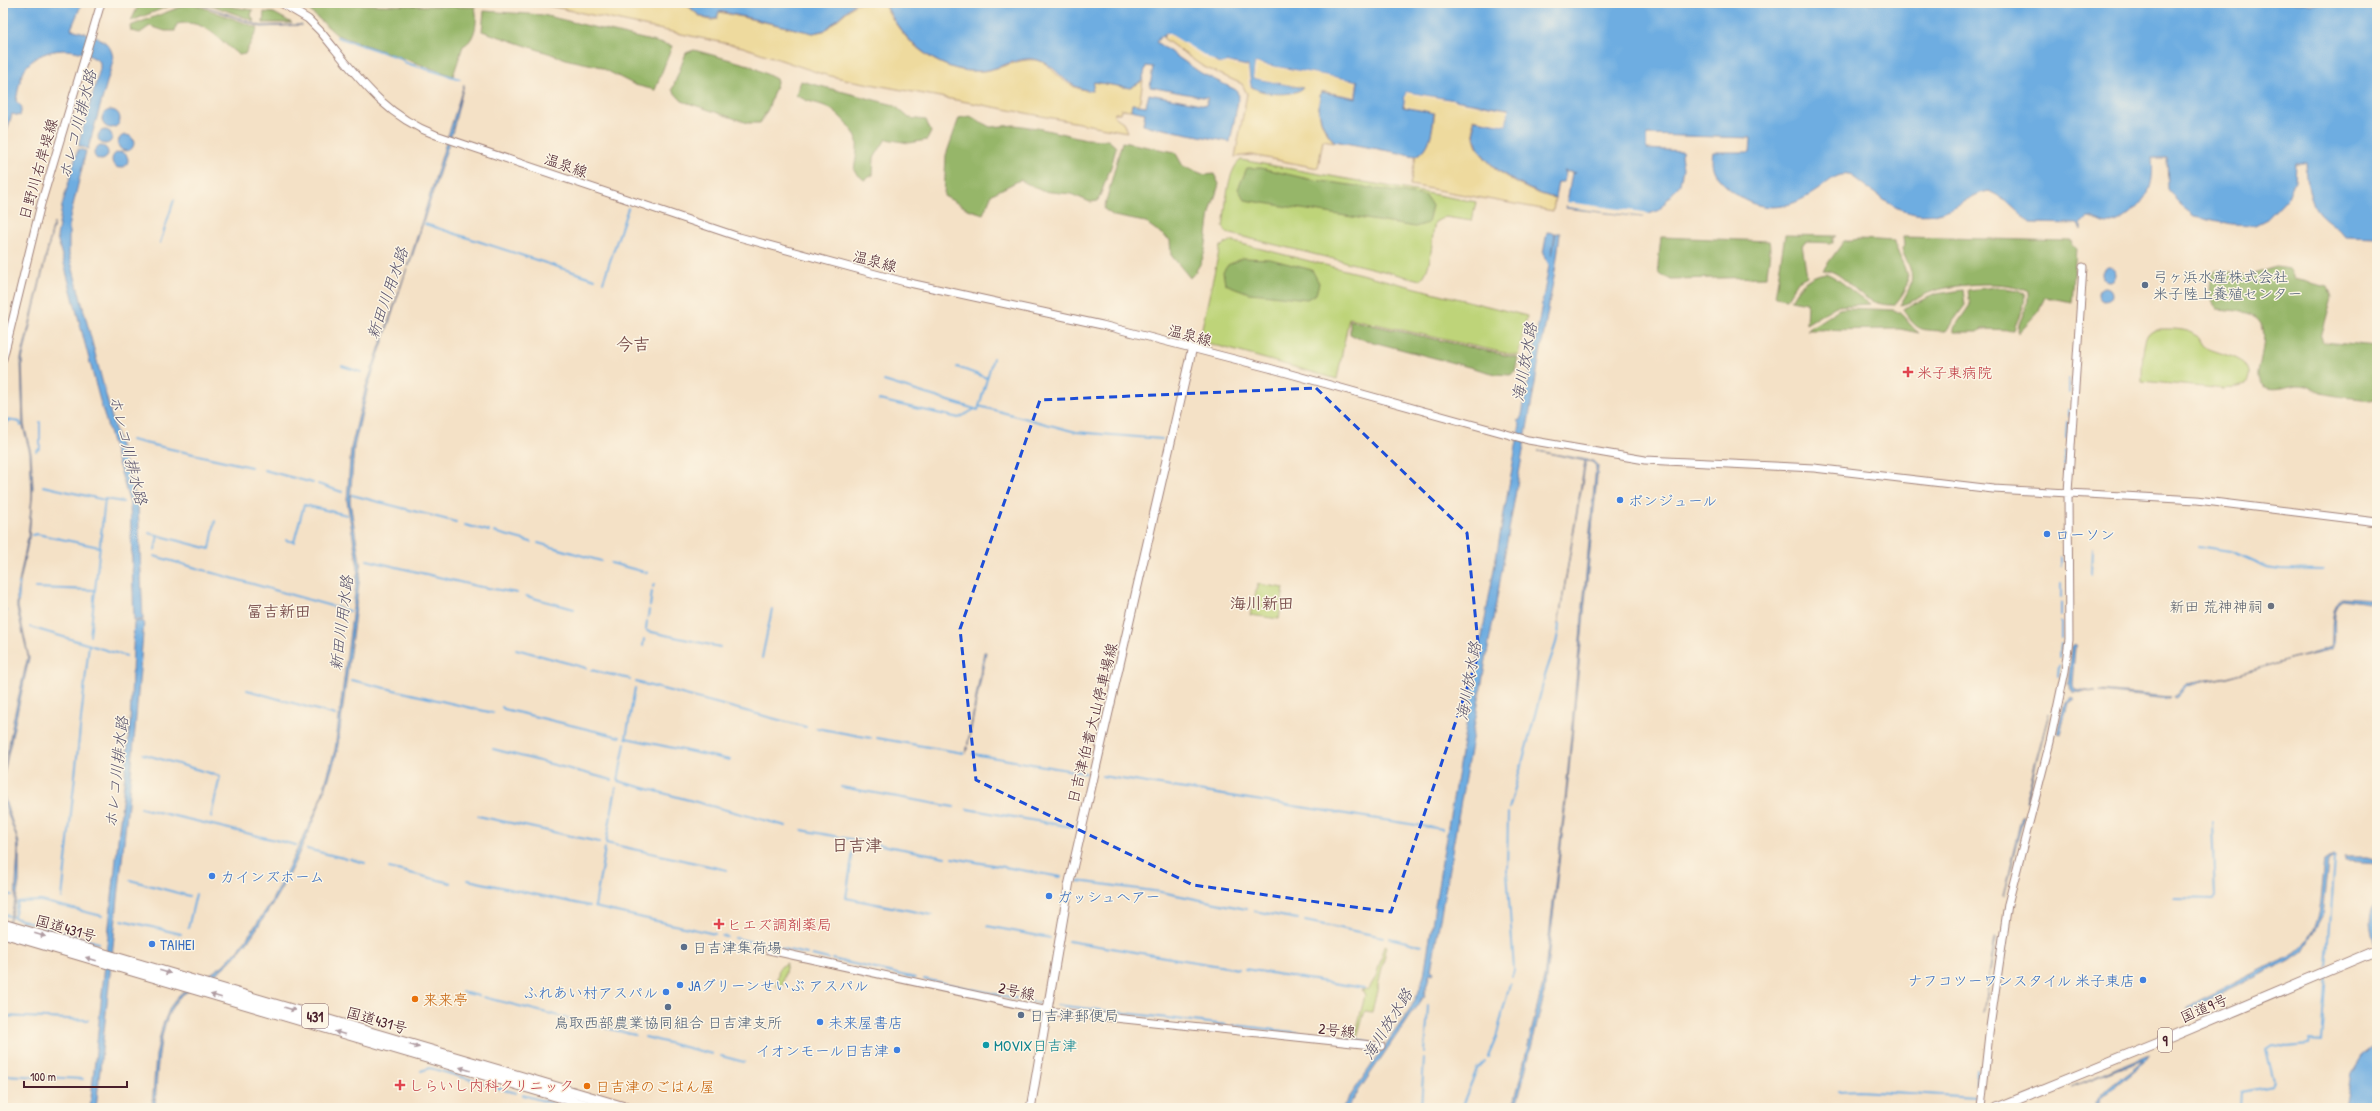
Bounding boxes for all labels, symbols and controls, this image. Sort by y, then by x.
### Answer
water label: ホレコ川排水路 [53,66,101,181]
street label: 日野川右岸堤線 [13,116,63,222]
street label: 温泉線 [541,148,591,182]
water label: 新田川用水路 [361,243,413,342]
street label: 温泉線 [851,245,899,277]
place label: 弓ヶ浜水産株式会社 米子陸上養殖センター [2153,266,2302,304]
marker: 弓ヶ浜水産株式会社 米子陸上養殖センター [2140,280,2150,290]
street label: 温泉線 [1166,319,1214,351]
water label: 海川放水路 [1506,320,1542,403]
district label: 今吉 [616,332,650,355]
place label: 米子東病院 [1917,362,1992,383]
marker: 米子東病院 [1902,366,1914,378]
water label: ホレコ川排水路 [105,393,153,508]
place label: ボンジュール [1628,490,1717,511]
marker: ボンジュール [1615,495,1625,505]
place label: ローソン [2055,524,2115,545]
marker: ローソン [2042,529,2052,539]
water label: 新田川用水路 [324,573,358,672]
district label: 海川新田 [1230,592,1294,614]
place label: 新田 荒神神祠 [2170,596,2263,617]
district label: 冨吉新田 [247,600,311,622]
marker: 新田 荒神神祠 [2266,601,2276,611]
water label: 海川放水路 [1450,639,1486,722]
street label: 日吉津伯耆大山停車場線 [1062,640,1122,806]
water label: ホレコ川排水路 [99,714,133,829]
district label: 日吉津 [832,833,883,856]
place label: カインズホーム [220,866,324,887]
marker: カインズホーム [207,871,217,881]
place label: ガッシュヘアー [1057,886,1161,907]
marker: ガッシュヘアー [1044,891,1054,901]
street label: 国道431号 [33,909,99,947]
place label: ヒエズ調剤薬局 [727,914,832,935]
marker: ヒエズ調剤薬局 [714,919,724,929]
one-way arrow [35,932,47,938]
place label: TAIHEI [160,934,195,955]
place label: 日吉津集荷場 [692,937,782,958]
marker: TAIHEI [147,939,157,949]
marker: 日吉津集荷場 [679,942,689,952]
one-way arrow [84,956,96,962]
one-way arrow [159,969,171,975]
place label: ナフコツーワンスタイル 米子東店 [1908,970,2135,991]
place label: JAグリーンせいぶ アスパル [688,975,868,996]
marker: ナフコツーワンスタイル 米子東店 [2138,975,2148,985]
street label: 2号線 [997,977,1037,1005]
marker: JAグリーンせいぶ アスパル [675,980,685,990]
place label: ふれあい村アスパル [523,982,658,1003]
water label: 海川放水路 [1356,983,1418,1064]
marker: ふれあい村アスパル [661,987,671,997]
street label: 国道9号 [2177,988,2231,1028]
place label: 来来亭 [423,989,468,1010]
one-way arrow [209,992,222,998]
marker: 来来亭 [410,994,420,1004]
street label: 国道431号 [344,1001,410,1039]
marker: 鳥取西部農業協同組合 日吉津支所 [663,1002,673,1012]
road number: 431 [302,1004,328,1028]
place label: 日吉津郵便局 [1029,1005,1119,1026]
one-way arrow [284,1006,296,1012]
marker: 日吉津郵便局 [1016,1010,1026,1020]
place label: 鳥取西部農業協同組合 日吉津支所 [554,1012,782,1033]
place label: 未来屋書店 [828,1012,903,1033]
marker: 未来屋書店 [815,1017,825,1027]
street label: 2号線 [1317,1018,1357,1042]
road number: 9 [2158,1028,2172,1052]
one-way arrow [334,1030,346,1036]
place label: MOVIX日吉津 [994,1035,1077,1056]
place label: イオンモール日吉津 [755,1040,889,1061]
marker: MOVIX日吉津 [981,1040,991,1050]
one-way arrow [409,1043,421,1049]
marker: イオンモール日吉津 [892,1045,902,1055]
scale bar [24,1063,127,1089]
one-way arrow [459,1066,471,1072]
text: 100 m [30,1068,56,1085]
place label: しらいし内科クリニック [409,1075,574,1096]
place label: 日吉津のごはん屋 [595,1076,715,1097]
marker: しらいし内科クリニック [394,1079,406,1091]
marker: 日吉津のごはん屋 [582,1081,592,1091]

